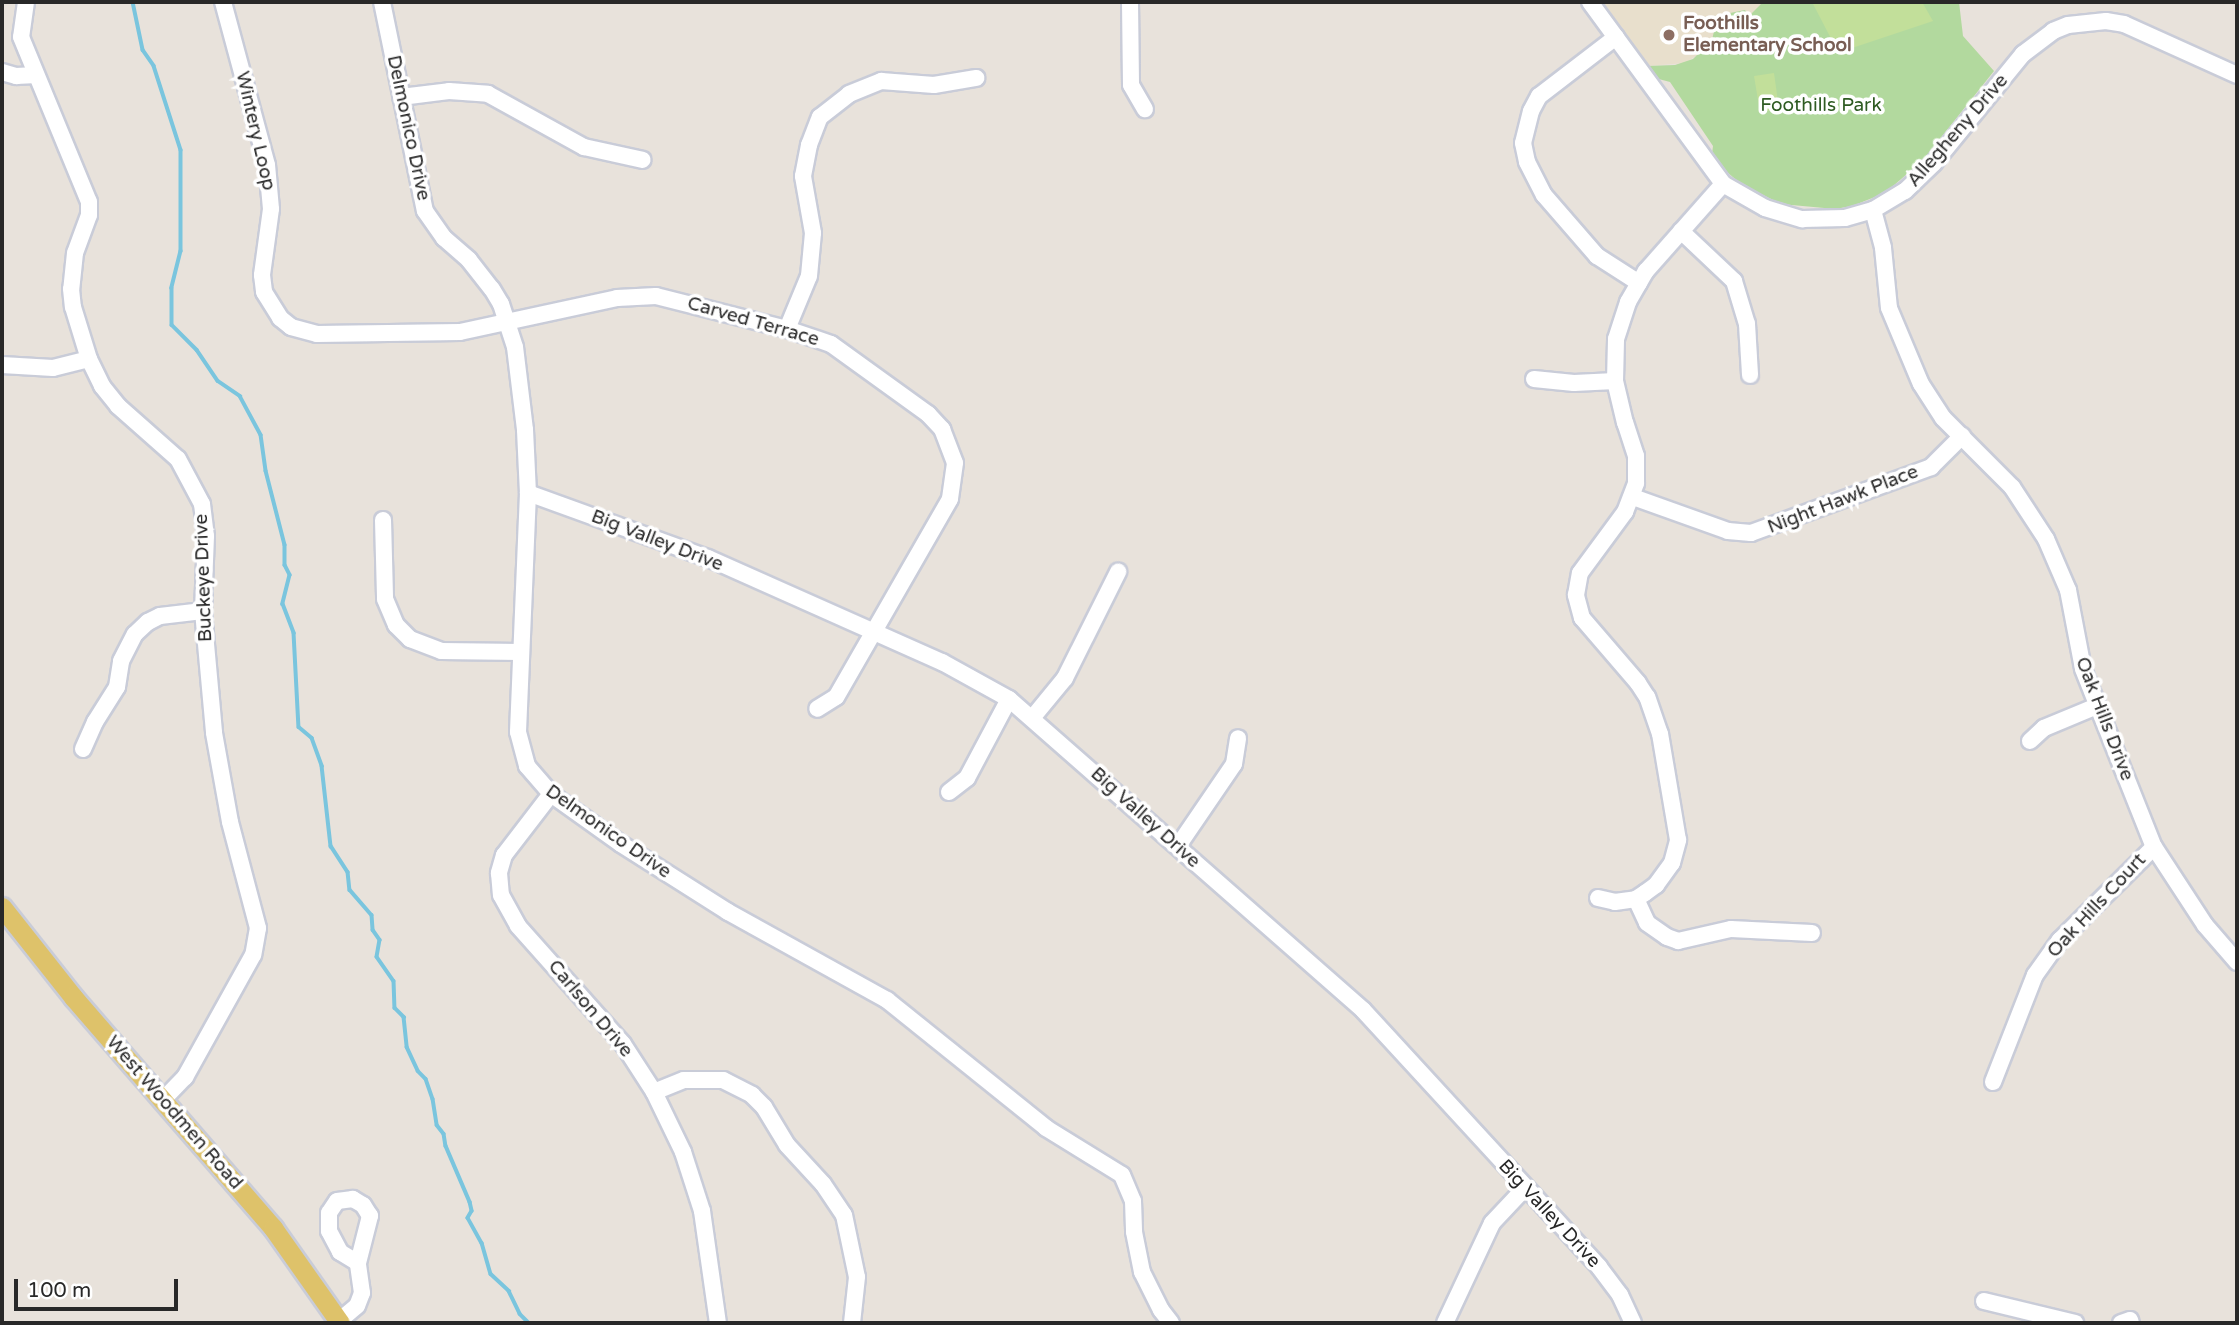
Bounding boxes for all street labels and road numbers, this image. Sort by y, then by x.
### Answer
street label: Delmonico Drive [381,53,435,203]
street label: Wintery Loop [230,69,280,193]
street label: Allegheny Drive [1903,70,2013,192]
street label: Carved Terrace [685,292,821,352]
street label: Night Hawk Place [1765,461,1921,539]
street label: Big Valley Drive [588,505,726,577]
street label: Buckeye Drive [190,514,218,642]
street label: Oak Hills Drive [2070,654,2138,784]
street label: Big Valley Drive [1086,763,1204,873]
street label: Delmonico Drive [541,780,675,884]
street label: Oak Hills Court [2043,849,2151,963]
street label: Carlson Drive [543,956,637,1062]
street label: West Woodmen Road [101,1031,247,1195]
street label: Big Valley Drive [1493,1155,1605,1273]

